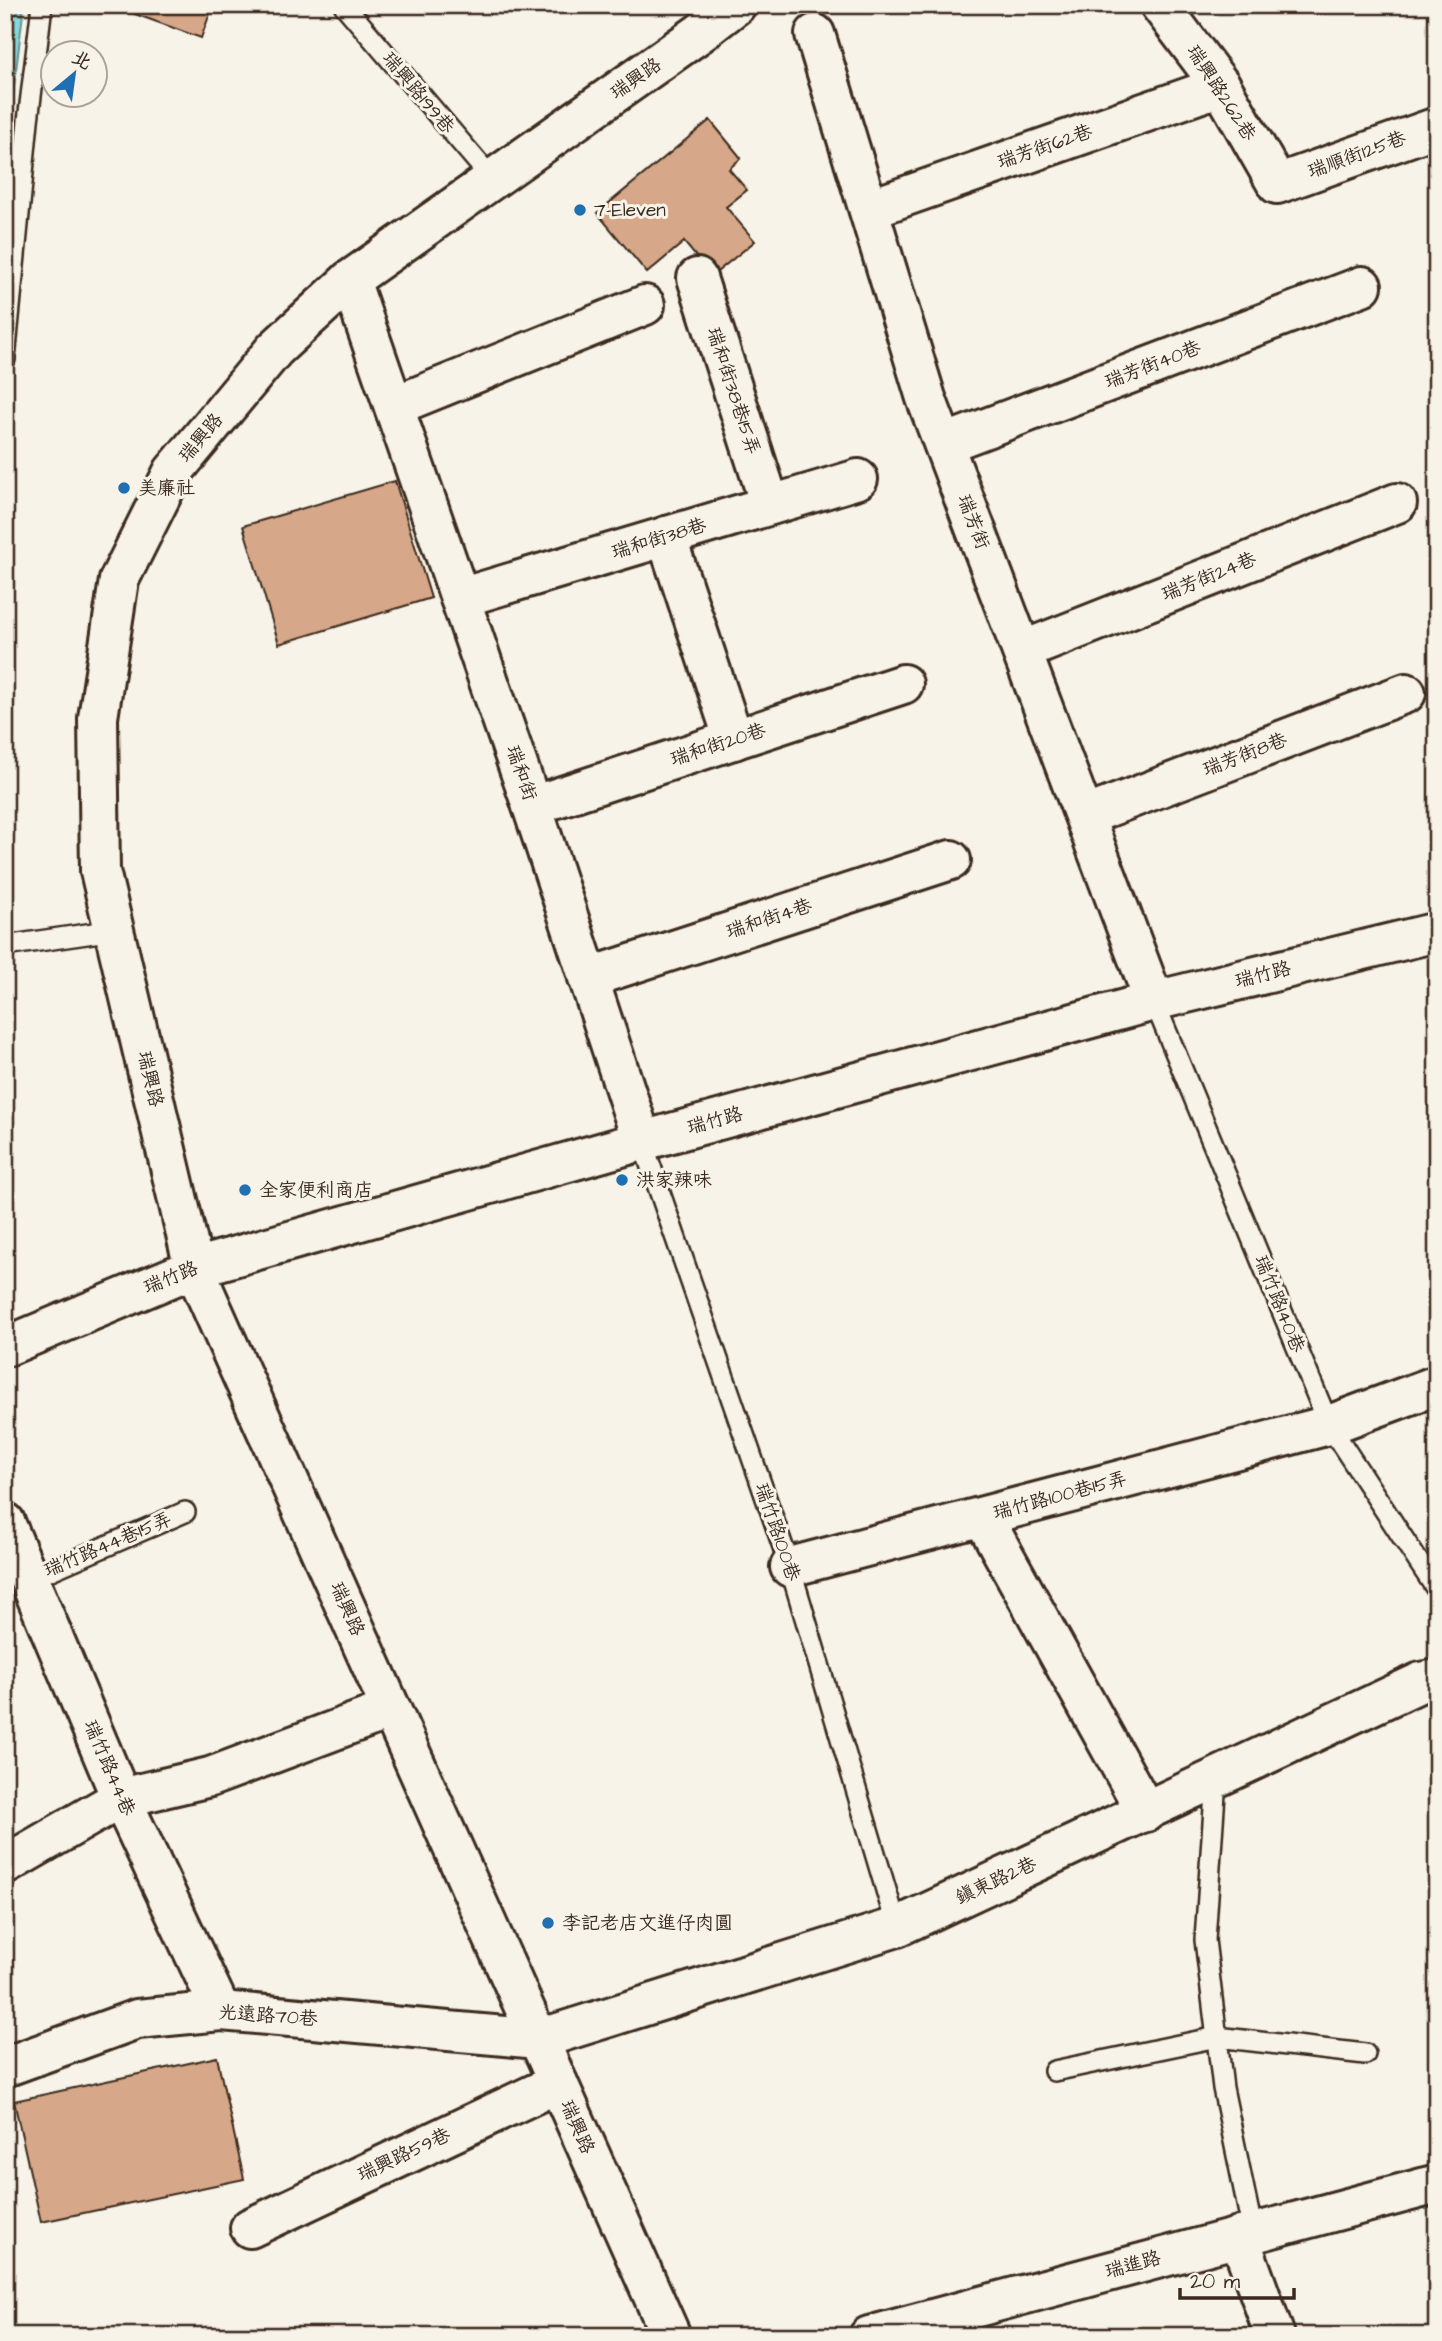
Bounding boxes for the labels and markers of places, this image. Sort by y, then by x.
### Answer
place label: 7-Eleven [594,197,666,224]
marker: 7-Eleven [572,202,588,218]
place label: 美廉社 [138,475,195,502]
marker: 美廉社 [116,480,132,496]
place label: 洪家辣味 [636,1167,712,1194]
marker: 洪家辣味 [614,1172,630,1188]
place label: 全家便利商店 [259,1177,373,1204]
marker: 全家便利商店 [237,1182,253,1198]
place label: 李記老店文進仔肉圓 [562,1910,733,1937]
marker: 李記老店文進仔肉圓 [540,1915,556,1931]

